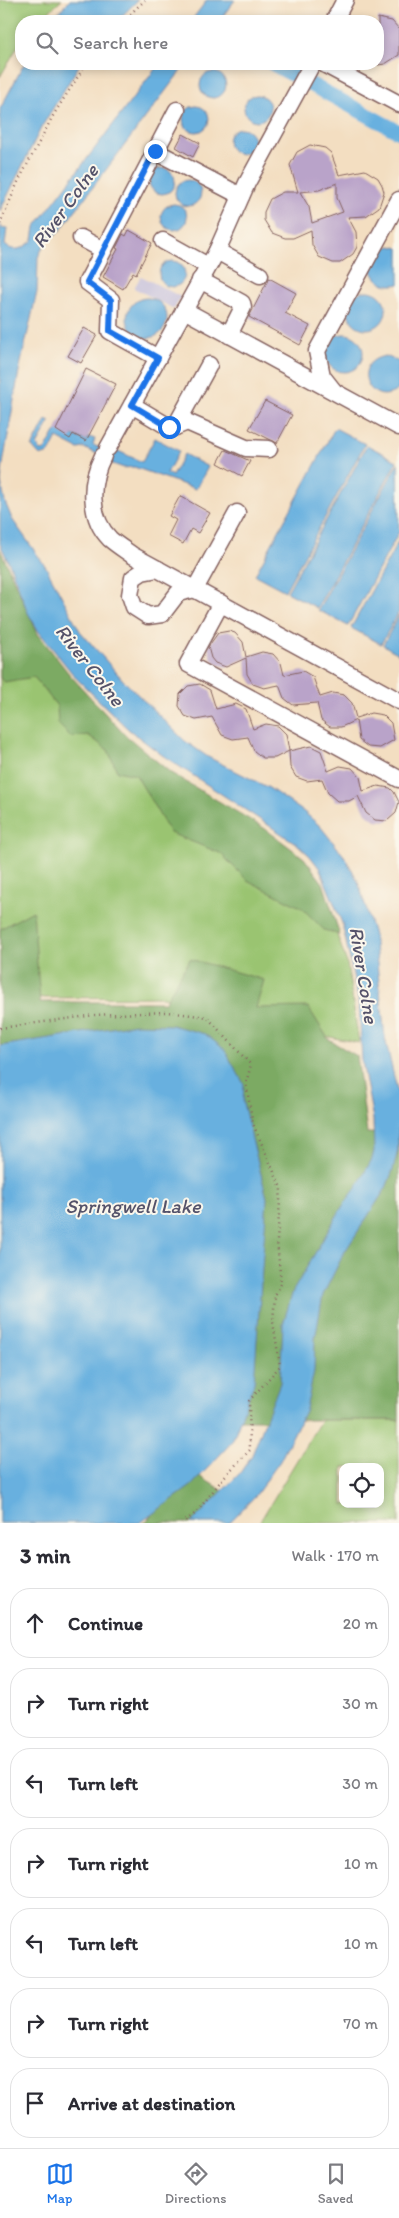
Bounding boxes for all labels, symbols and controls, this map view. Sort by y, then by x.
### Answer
search box [15,15,384,70]
icon: search [33,29,61,57]
text: Search here [73,31,168,54]
route end [144,140,167,163]
water label: River Colne [27,158,104,253]
route start [158,416,181,439]
water label: River Colne [51,619,130,712]
water label: River Colne [345,925,384,1026]
water label: Springwell Lake [65,1194,202,1218]
map controls [339,1463,384,1508]
button: locate [339,1463,384,1508]
text: 3 min [20,1543,70,1568]
text: Walk · 170 m [292,1546,379,1565]
icon: ahead [21,1609,49,1637]
text: Continue [68,1612,143,1635]
text: 20 m [343,1614,378,1633]
icon: right [21,1689,49,1717]
text: Turn right [68,1692,149,1715]
text: 30 m [342,1694,378,1713]
icon: left [21,1769,49,1797]
text: Turn left [68,1772,138,1795]
text: 30 m [342,1774,378,1793]
icon: right [21,1849,49,1877]
text: Turn right [68,1852,149,1875]
text: 10 m [344,1854,378,1873]
icon: left [21,1929,49,1957]
text: Turn left [68,1932,138,1955]
text: 10 m [344,1934,378,1953]
icon: right [21,2009,49,2037]
text: Turn right [68,2012,149,2035]
text: 70 m [343,2014,378,2033]
icon: arrive [21,2089,49,2117]
text: Arrive at destination [68,2092,235,2115]
tab: Map [46,2160,74,2207]
tab: Directions [165,2160,226,2207]
tab: Saved [318,2160,353,2207]

